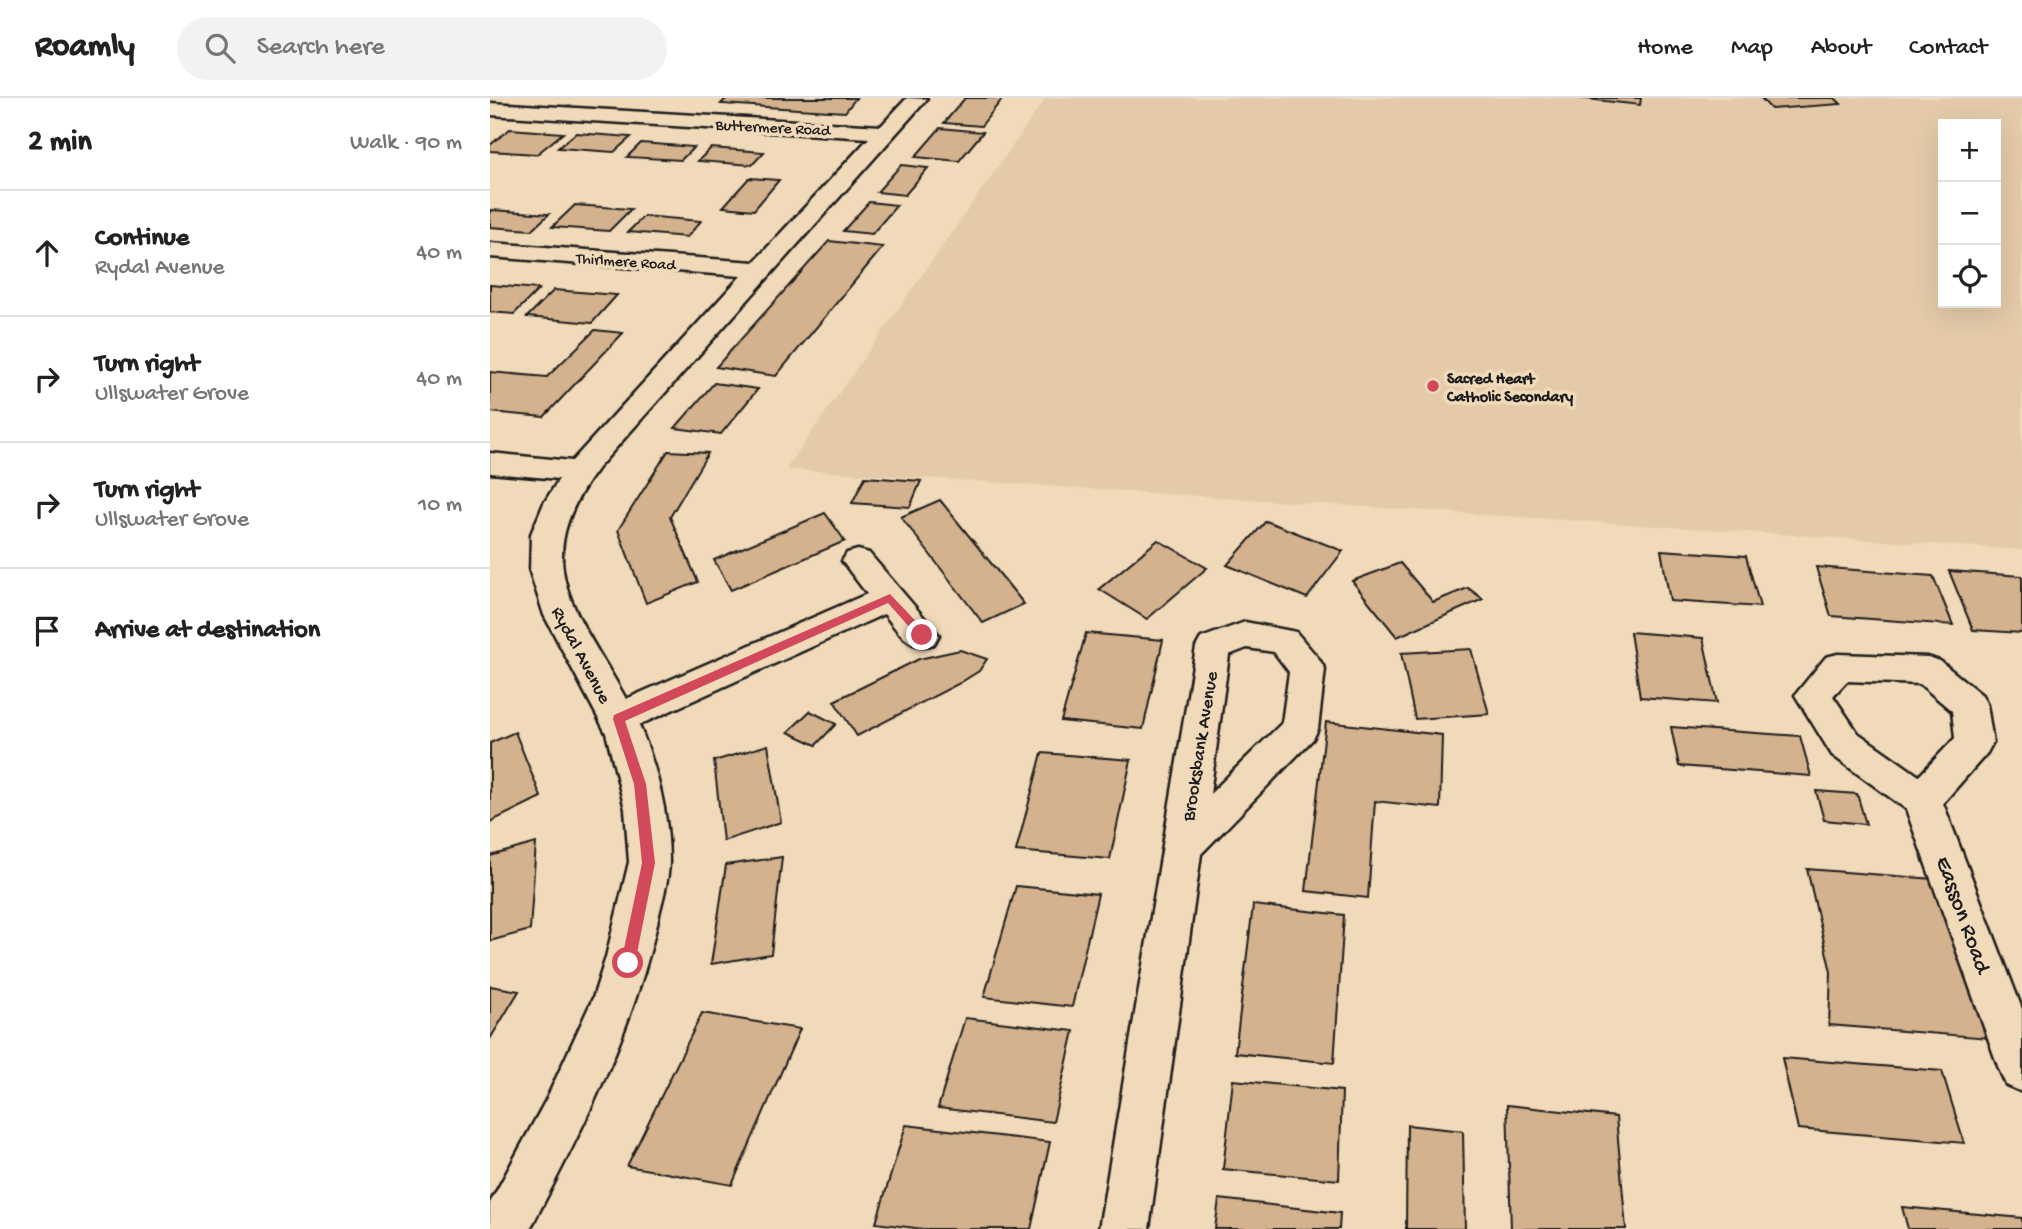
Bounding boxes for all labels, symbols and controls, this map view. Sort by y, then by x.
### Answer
search box [177,17,667,80]
text: Roamly [35,29,135,67]
icon: search [201,29,239,67]
text: Search here [257,33,385,64]
text: Home [1637,34,1693,63]
text: Map [1731,34,1773,63]
text: About [1811,34,1871,63]
text: Contact [1909,34,1987,63]
street label: Buttermere Road [714,117,832,142]
map controls [1938,119,2001,308]
button: + [1938,119,2001,182]
text: 2 min [28,126,92,161]
text: Walk · 90 m [350,130,462,157]
button: − [1938,182,2001,245]
text: Continue [95,224,189,255]
icon: ahead [28,234,66,272]
text: 40 m [416,240,462,267]
button: locate [1938,245,2001,308]
street label: Thirlmere Road [574,250,678,277]
text: Rydal Avenue [95,255,224,282]
text: Turn right [95,350,199,381]
icon: right [28,360,66,398]
text: 40 m [416,366,462,393]
place label: Sacred Heart Catholic Secondary [1446,371,1573,408]
marker: Sacred Heart Catholic Secondary [1425,378,1441,394]
text: Ullswater Grove [95,381,249,408]
text: Turn right [95,476,199,507]
icon: right [28,486,66,524]
text: 10 m [418,492,462,519]
text: Ullswater Grove [95,507,249,534]
street label: Rydal Avenue [545,603,615,708]
icon: arrive [28,612,66,650]
text: Arrive at destination [95,616,320,647]
route end [906,619,937,650]
street label: Brooksbank Avenue [1178,670,1225,824]
street label: Easson Road [1928,853,1996,979]
route start [612,947,643,978]

